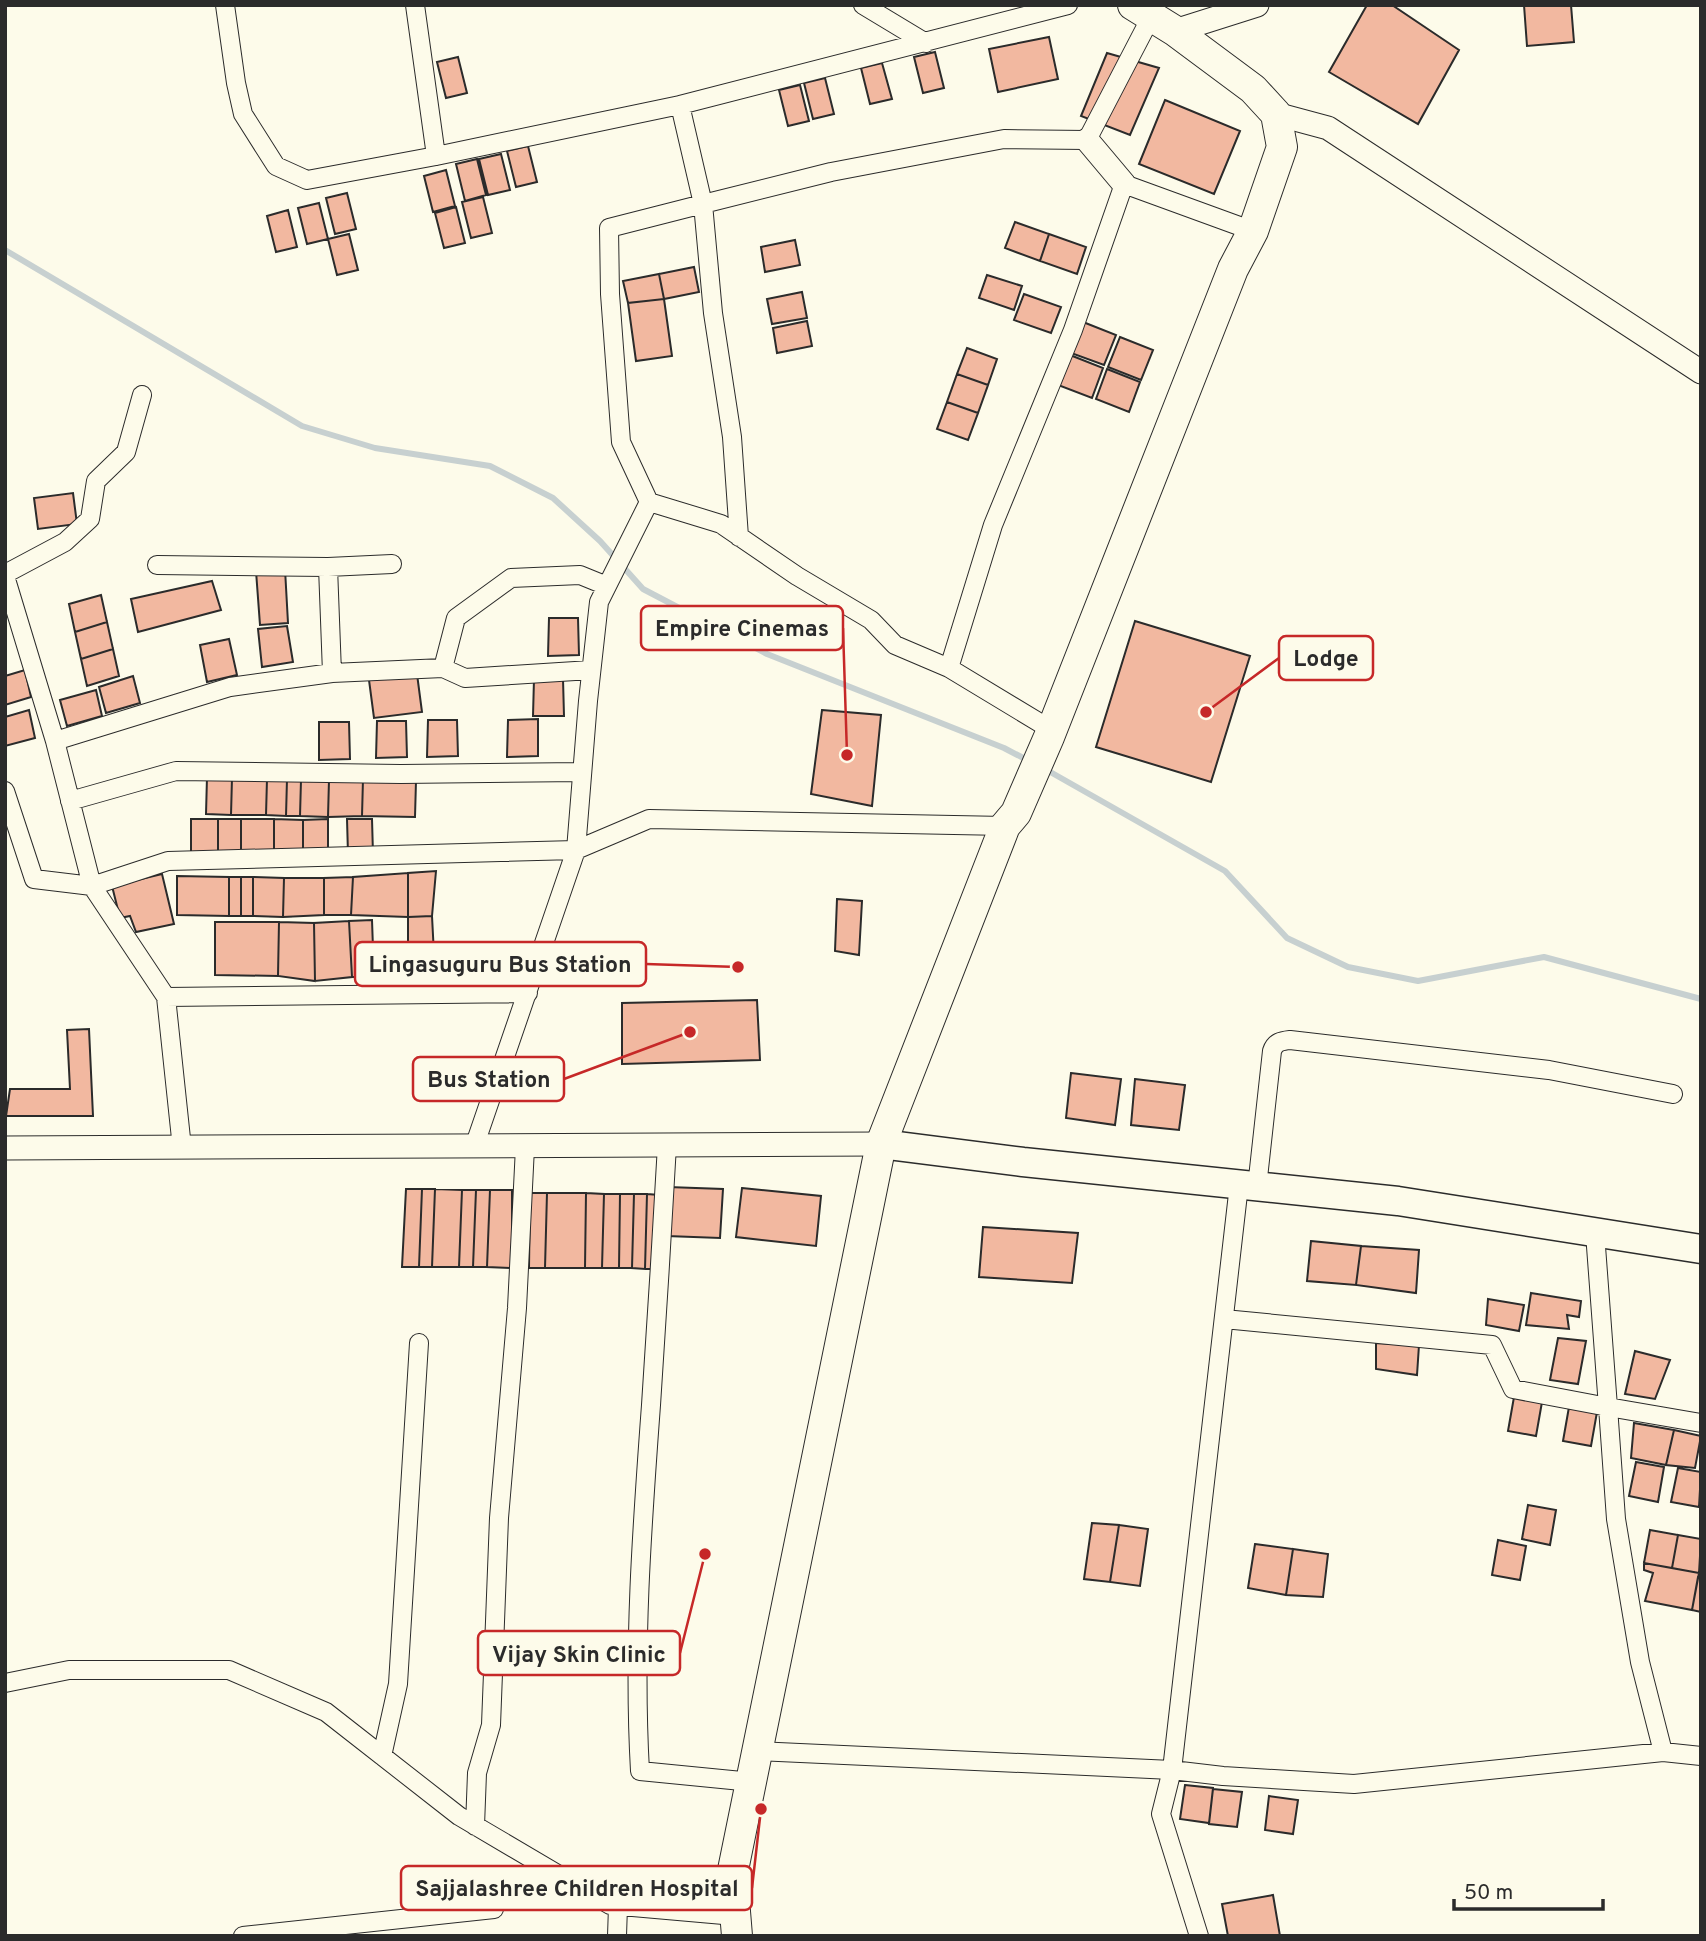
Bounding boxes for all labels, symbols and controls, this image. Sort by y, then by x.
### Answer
callout: Empire Cinemas [641,606,843,650]
text: Empire Cinemas [655,616,829,645]
callout: Lodge [1279,636,1373,680]
text: Lodge [1293,646,1359,675]
callout: Lingasuguru Bus Station [355,942,646,986]
text: Lingasuguru Bus Station [368,952,632,981]
callout: Bus Station [413,1057,564,1101]
text: Bus Station [427,1067,551,1096]
callout: Vijay Skin Clinic [478,1631,680,1675]
text: Vijay Skin Clinic [492,1642,666,1671]
callout: Sajjalashree Children Hospital [401,1866,752,1910]
scale bar [1454,1868,1603,1912]
text: Sajjalashree Children Hospital [415,1876,739,1905]
text: 50 m [1464,1880,1513,1907]

